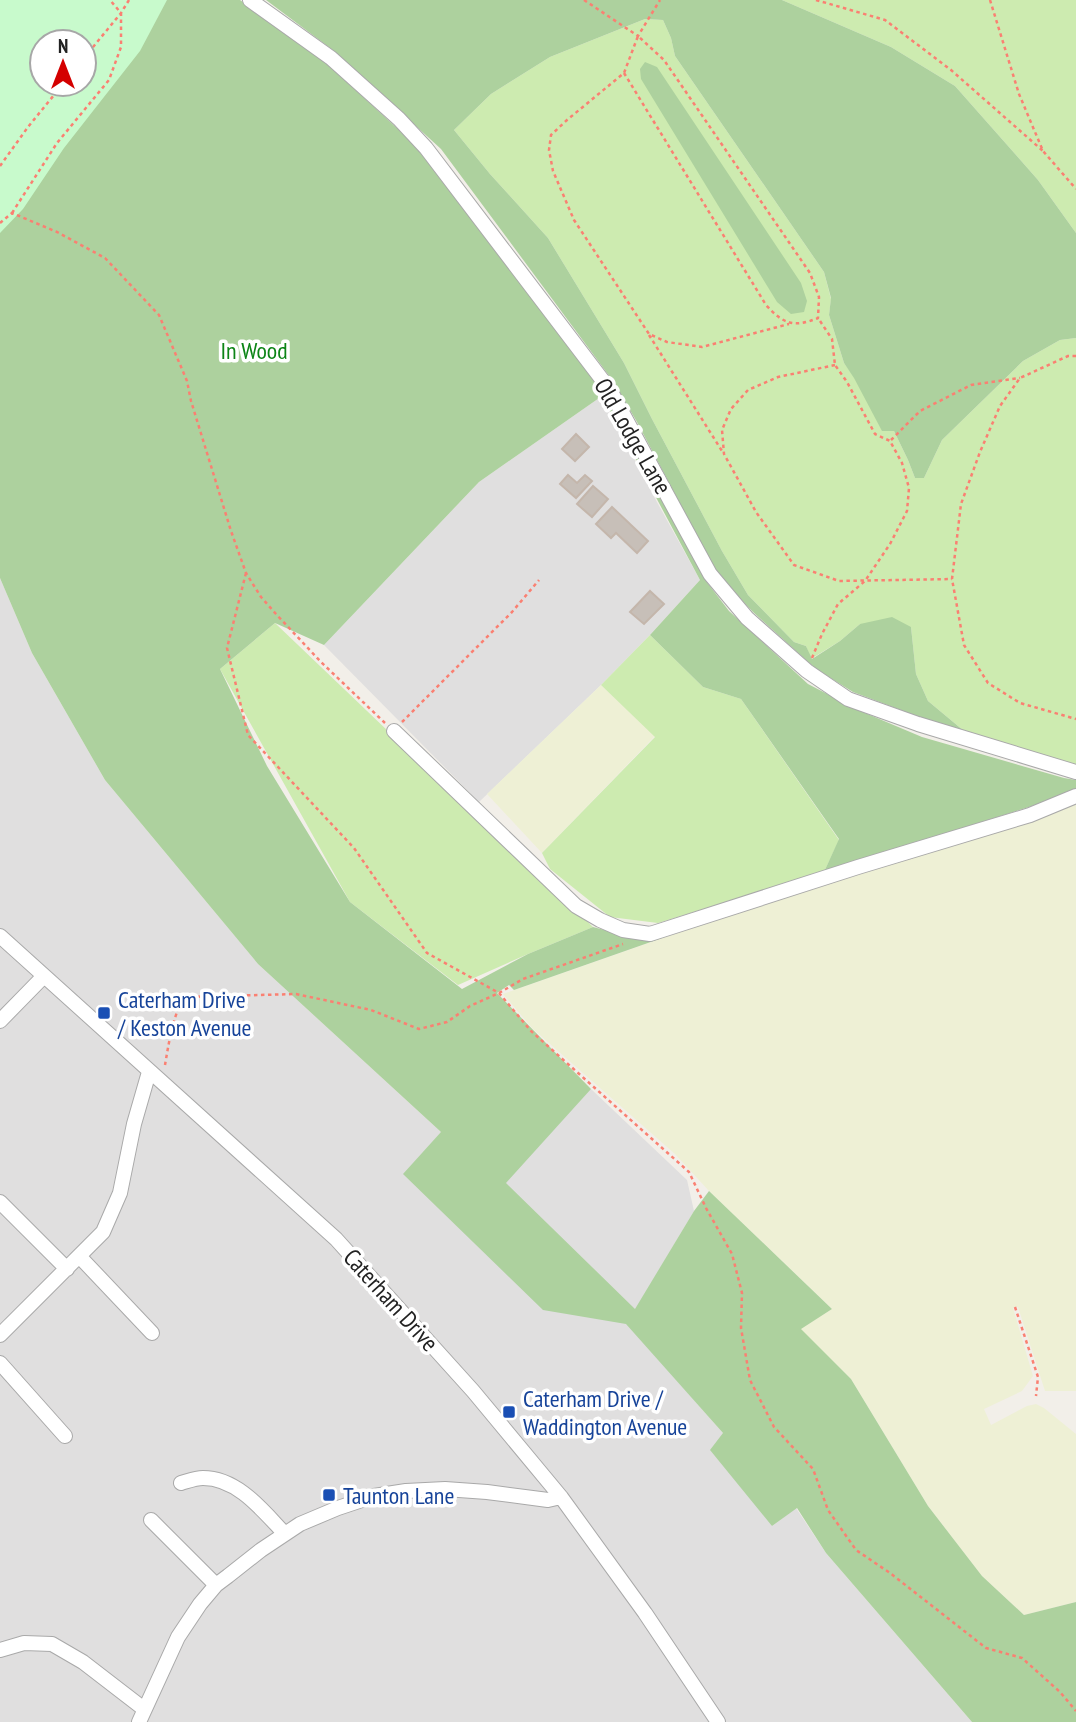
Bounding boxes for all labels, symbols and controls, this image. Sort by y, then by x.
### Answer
north arrow [28,28,98,98]
text: N [58,34,68,58]
park label: In Wood [220,335,288,366]
street label: Old Lodge Lane [587,372,679,500]
place label: Caterham Drive / Keston Avenue [117,984,252,1043]
marker: Caterham Drive / Keston Avenue [96,1005,112,1021]
street label: Caterham Drive [337,1242,445,1358]
place label: Caterham Drive / Waddington Avenue [523,1383,687,1442]
marker: Caterham Drive / Waddington Avenue [501,1404,517,1420]
place label: Taunton Lane [343,1480,454,1511]
marker: Taunton Lane [321,1487,337,1503]

